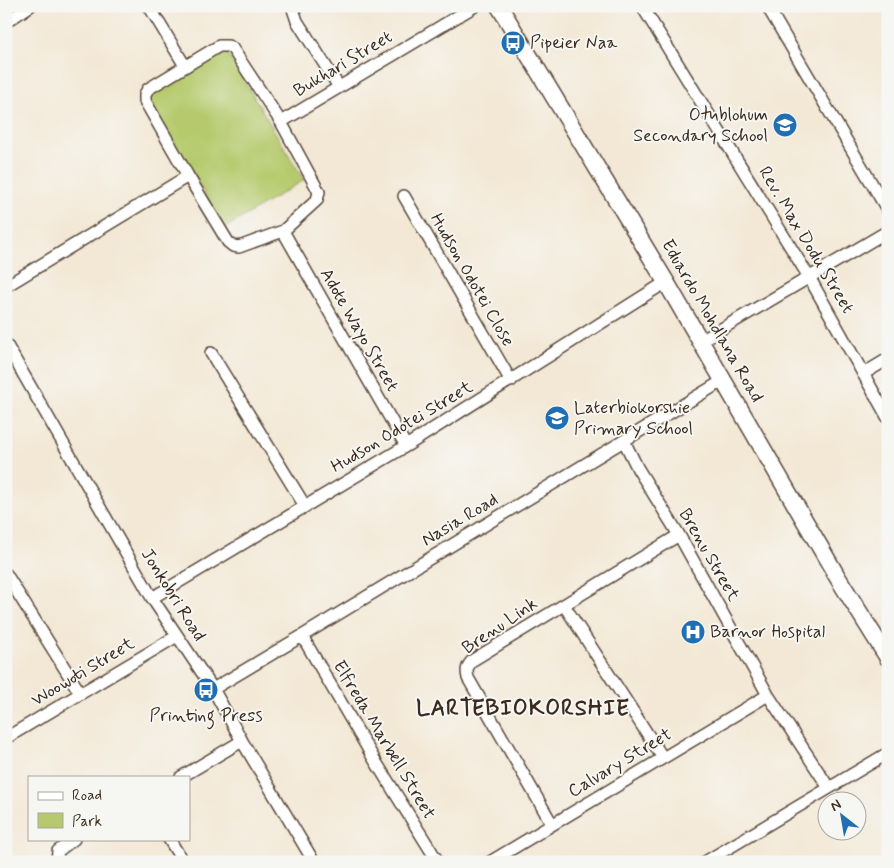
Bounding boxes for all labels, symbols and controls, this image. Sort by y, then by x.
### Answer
street label: Bukhari Street [289,25,397,103]
bus stop icon: Pipeier Naa [500,30,526,56]
place label: Pipeier Naa [530,31,617,55]
place label: Otublohum Secondary School [633,103,768,148]
school or university icon: Otublohum Secondary School [772,112,798,138]
street label: Rev. Max Dodu Street [753,162,860,318]
street label: Hudson Odotei Close [424,209,520,351]
street label: Eduardo Mohdlana Road [655,235,769,407]
street label: Adote Wayo Street [314,264,404,396]
street label: Hudson Odotei Street [327,375,478,479]
place label: Laterbiokorshie Primary School [574,396,693,441]
school or university icon: Laterbiokorshie Primary School [544,405,570,431]
street label: Nasia Road [417,488,503,552]
street label: Brenu Street [673,504,745,606]
street label: Jonkobri Road [135,544,211,646]
street label: Brenu Link [458,592,542,660]
hospital icon: Barnor Hospital [680,619,706,645]
place label: Barnor Hospital [710,620,825,644]
street label: Woowoti Street [27,632,139,712]
street label: Elfreda Marbell Street [327,656,441,824]
bus stop icon: Printing Press [193,677,219,703]
district label: LARTEBIOKORSHIE [416,695,630,723]
place label: Printing Press [149,704,263,730]
street label: Calvary Street [564,723,676,803]
legend [28,776,190,840]
text: Road [72,786,102,806]
north arrow [816,790,866,840]
text: N [827,796,844,816]
text: Park [72,812,102,832]

